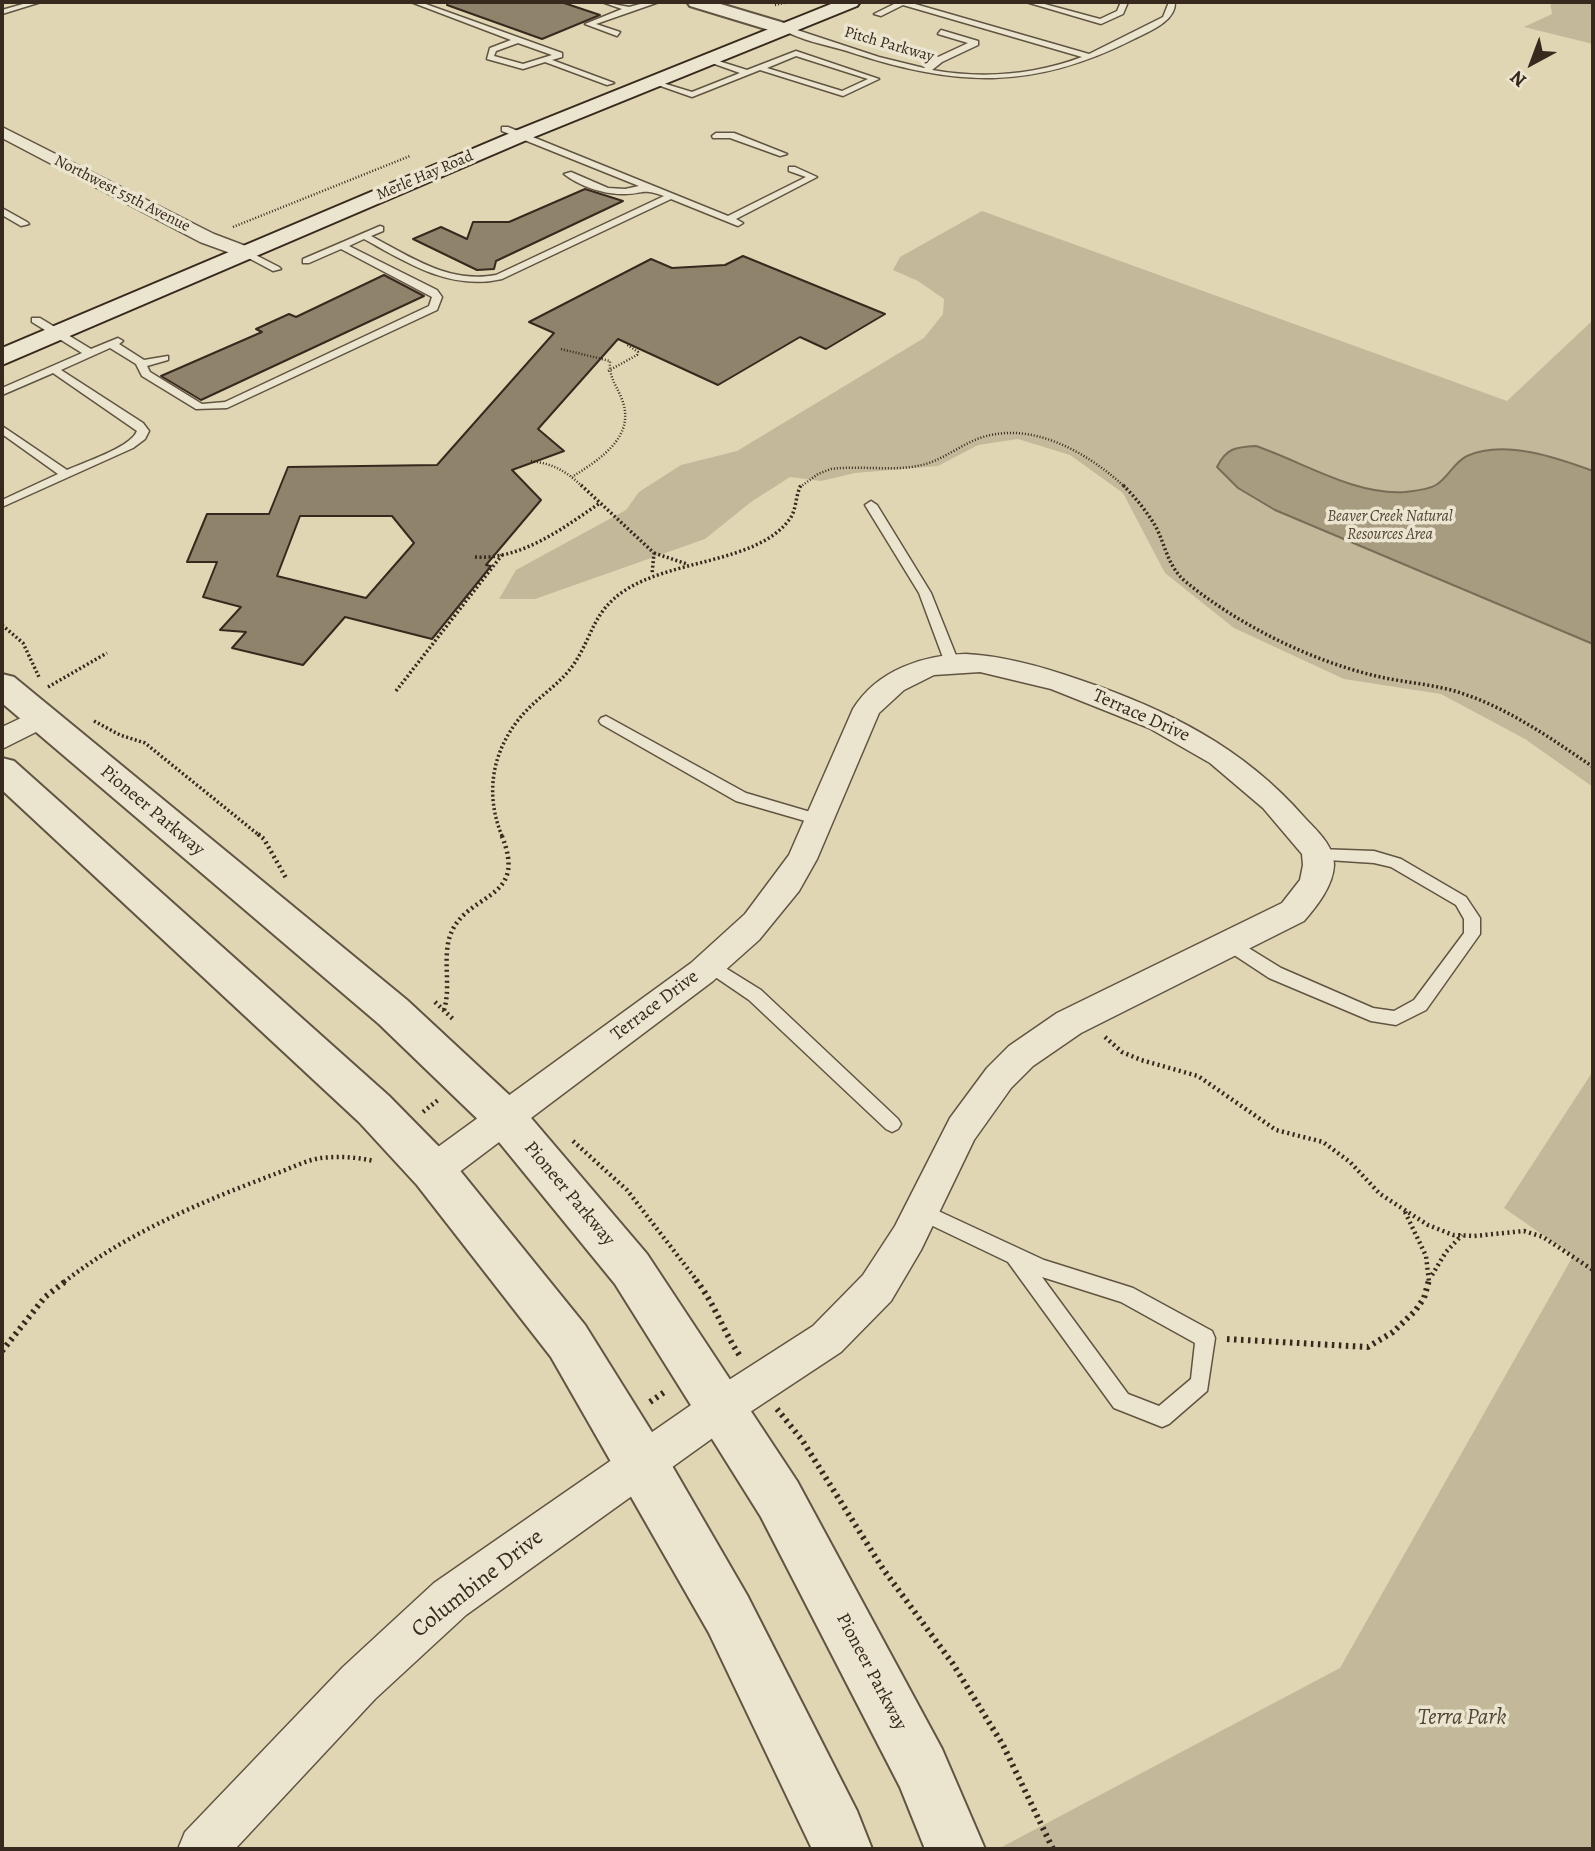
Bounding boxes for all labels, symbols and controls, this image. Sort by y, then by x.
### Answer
street label: Pitch Parkway [842,23,936,67]
north arrow [1497,28,1567,98]
text: N [1504,64,1532,93]
street label: Merle Hay Road [374,147,476,205]
street label: Northwest 55th Avenue [51,151,193,237]
park label: Beaver Creek Natural Resources Area [1327,507,1453,545]
street label: Terrace Drive [1089,685,1193,747]
street label: Pioneer Parkway [95,761,209,861]
street label: Terrace Drive [607,966,703,1046]
street label: Pioneer Parkway [519,1137,619,1251]
street label: Columbine Drive [407,1524,549,1644]
street label: Pioneer Parkway [831,1610,911,1734]
park label: Terra Park [1418,1704,1506,1732]

